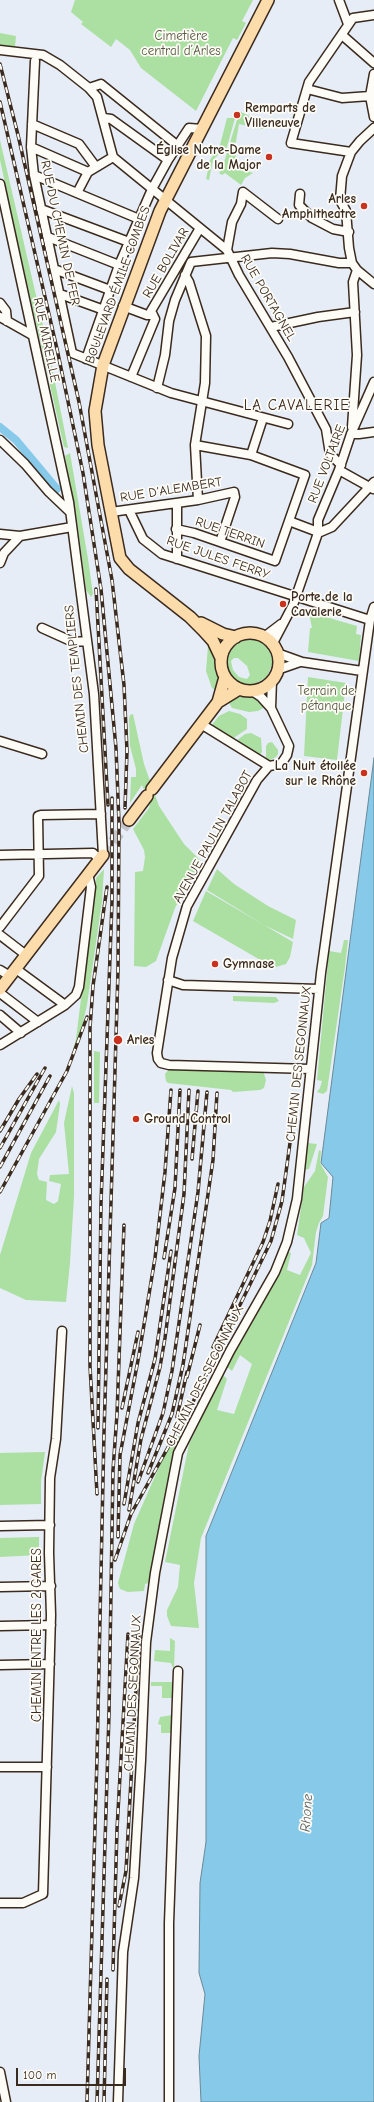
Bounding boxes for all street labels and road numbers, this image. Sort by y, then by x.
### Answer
street label: RUE DU CHEMIN DE FER [37,159,83,307]
street label: BOULEVARD ÉMILE COMBES [82,204,154,366]
street label: RUE BOLIVAR [140,225,192,301]
street label: RUE PORTAGNEL [237,252,299,344]
street label: RUE MIREILLE [29,296,63,384]
street label: RUE VOLTAIRE [305,422,349,506]
street label: RUE D'ALEMBERT [119,474,223,506]
street label: RUE TERRIN [193,514,267,552]
street label: RUE JULES FERRY [164,533,272,583]
street label: CHEMIN DES TEMPLIERS [61,604,93,754]
street label: AVENUE PAULIN TALABOT [170,768,256,906]
street label: CHEMIN DES SEGONNAUX [283,985,315,1143]
street label: CHEMIN DES SEGONNAUX [162,1303,248,1449]
street label: CHEMIN ENTRE LES 2 GARES [29,1548,45,1722]
street label: CHEMIN DES SEGONNAUX [121,1614,145,1772]

